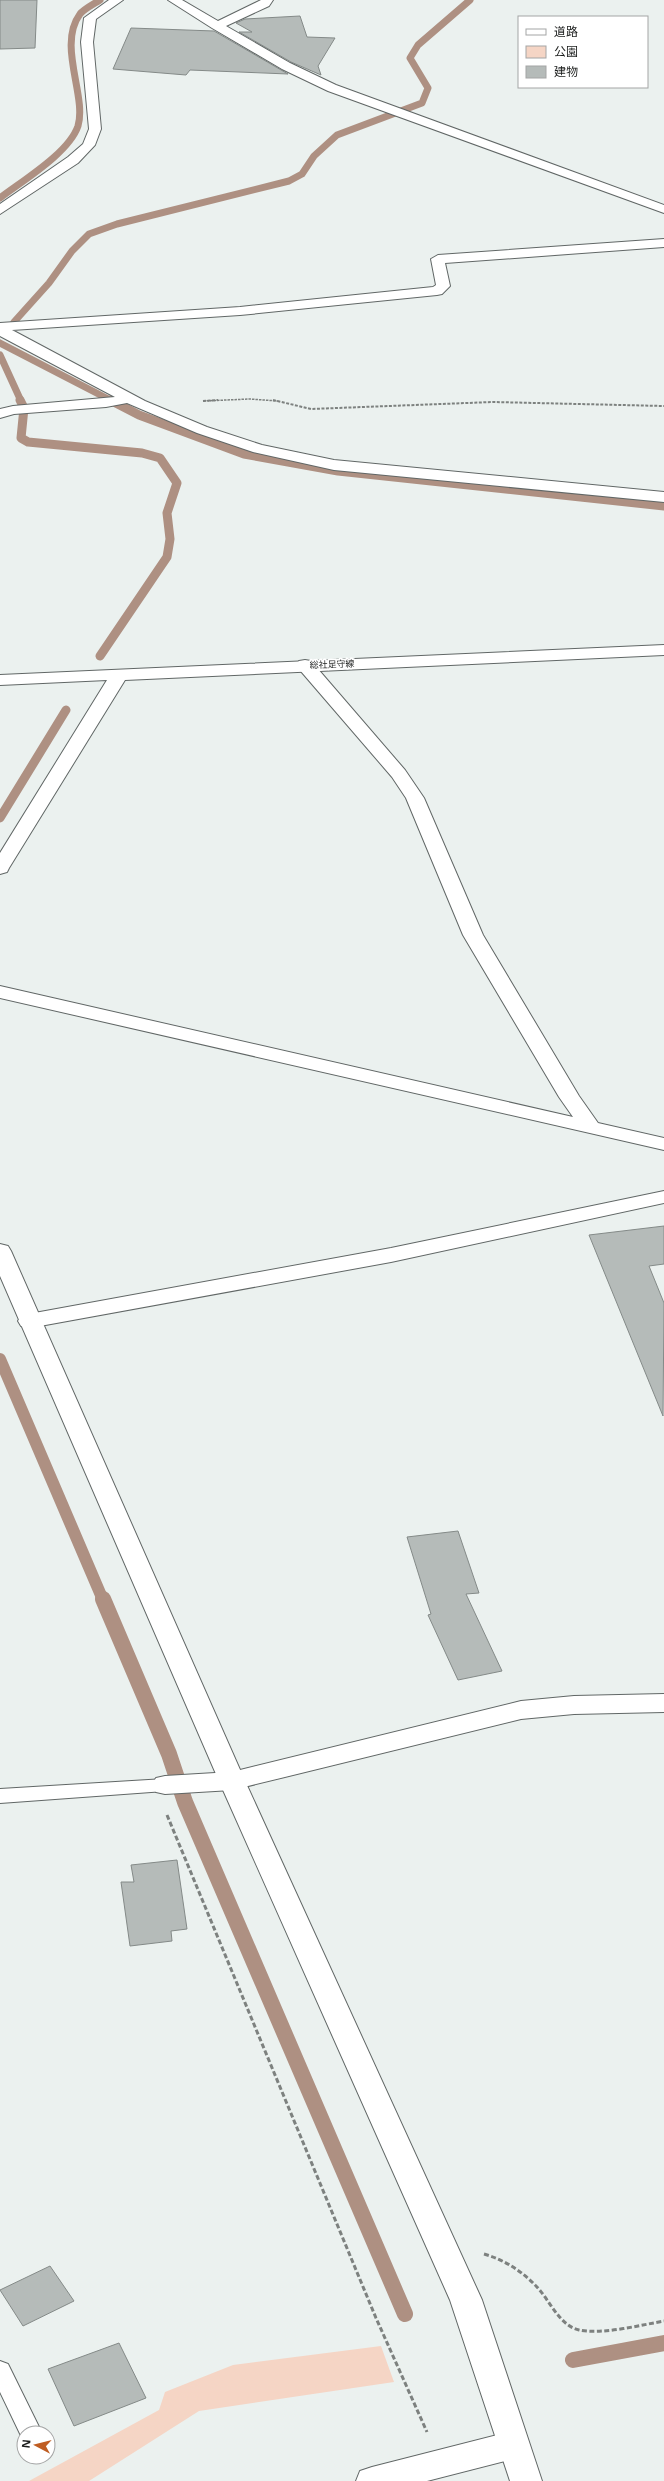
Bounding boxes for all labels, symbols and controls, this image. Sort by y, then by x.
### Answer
legend [518,16,648,88]
text: 道路 [554,23,578,40]
text: 公園 [554,43,578,60]
text: 建物 [554,63,578,80]
street label: 総社足守線 [309,657,356,671]
north arrow [16,2425,56,2465]
text: N [18,2438,34,2449]

